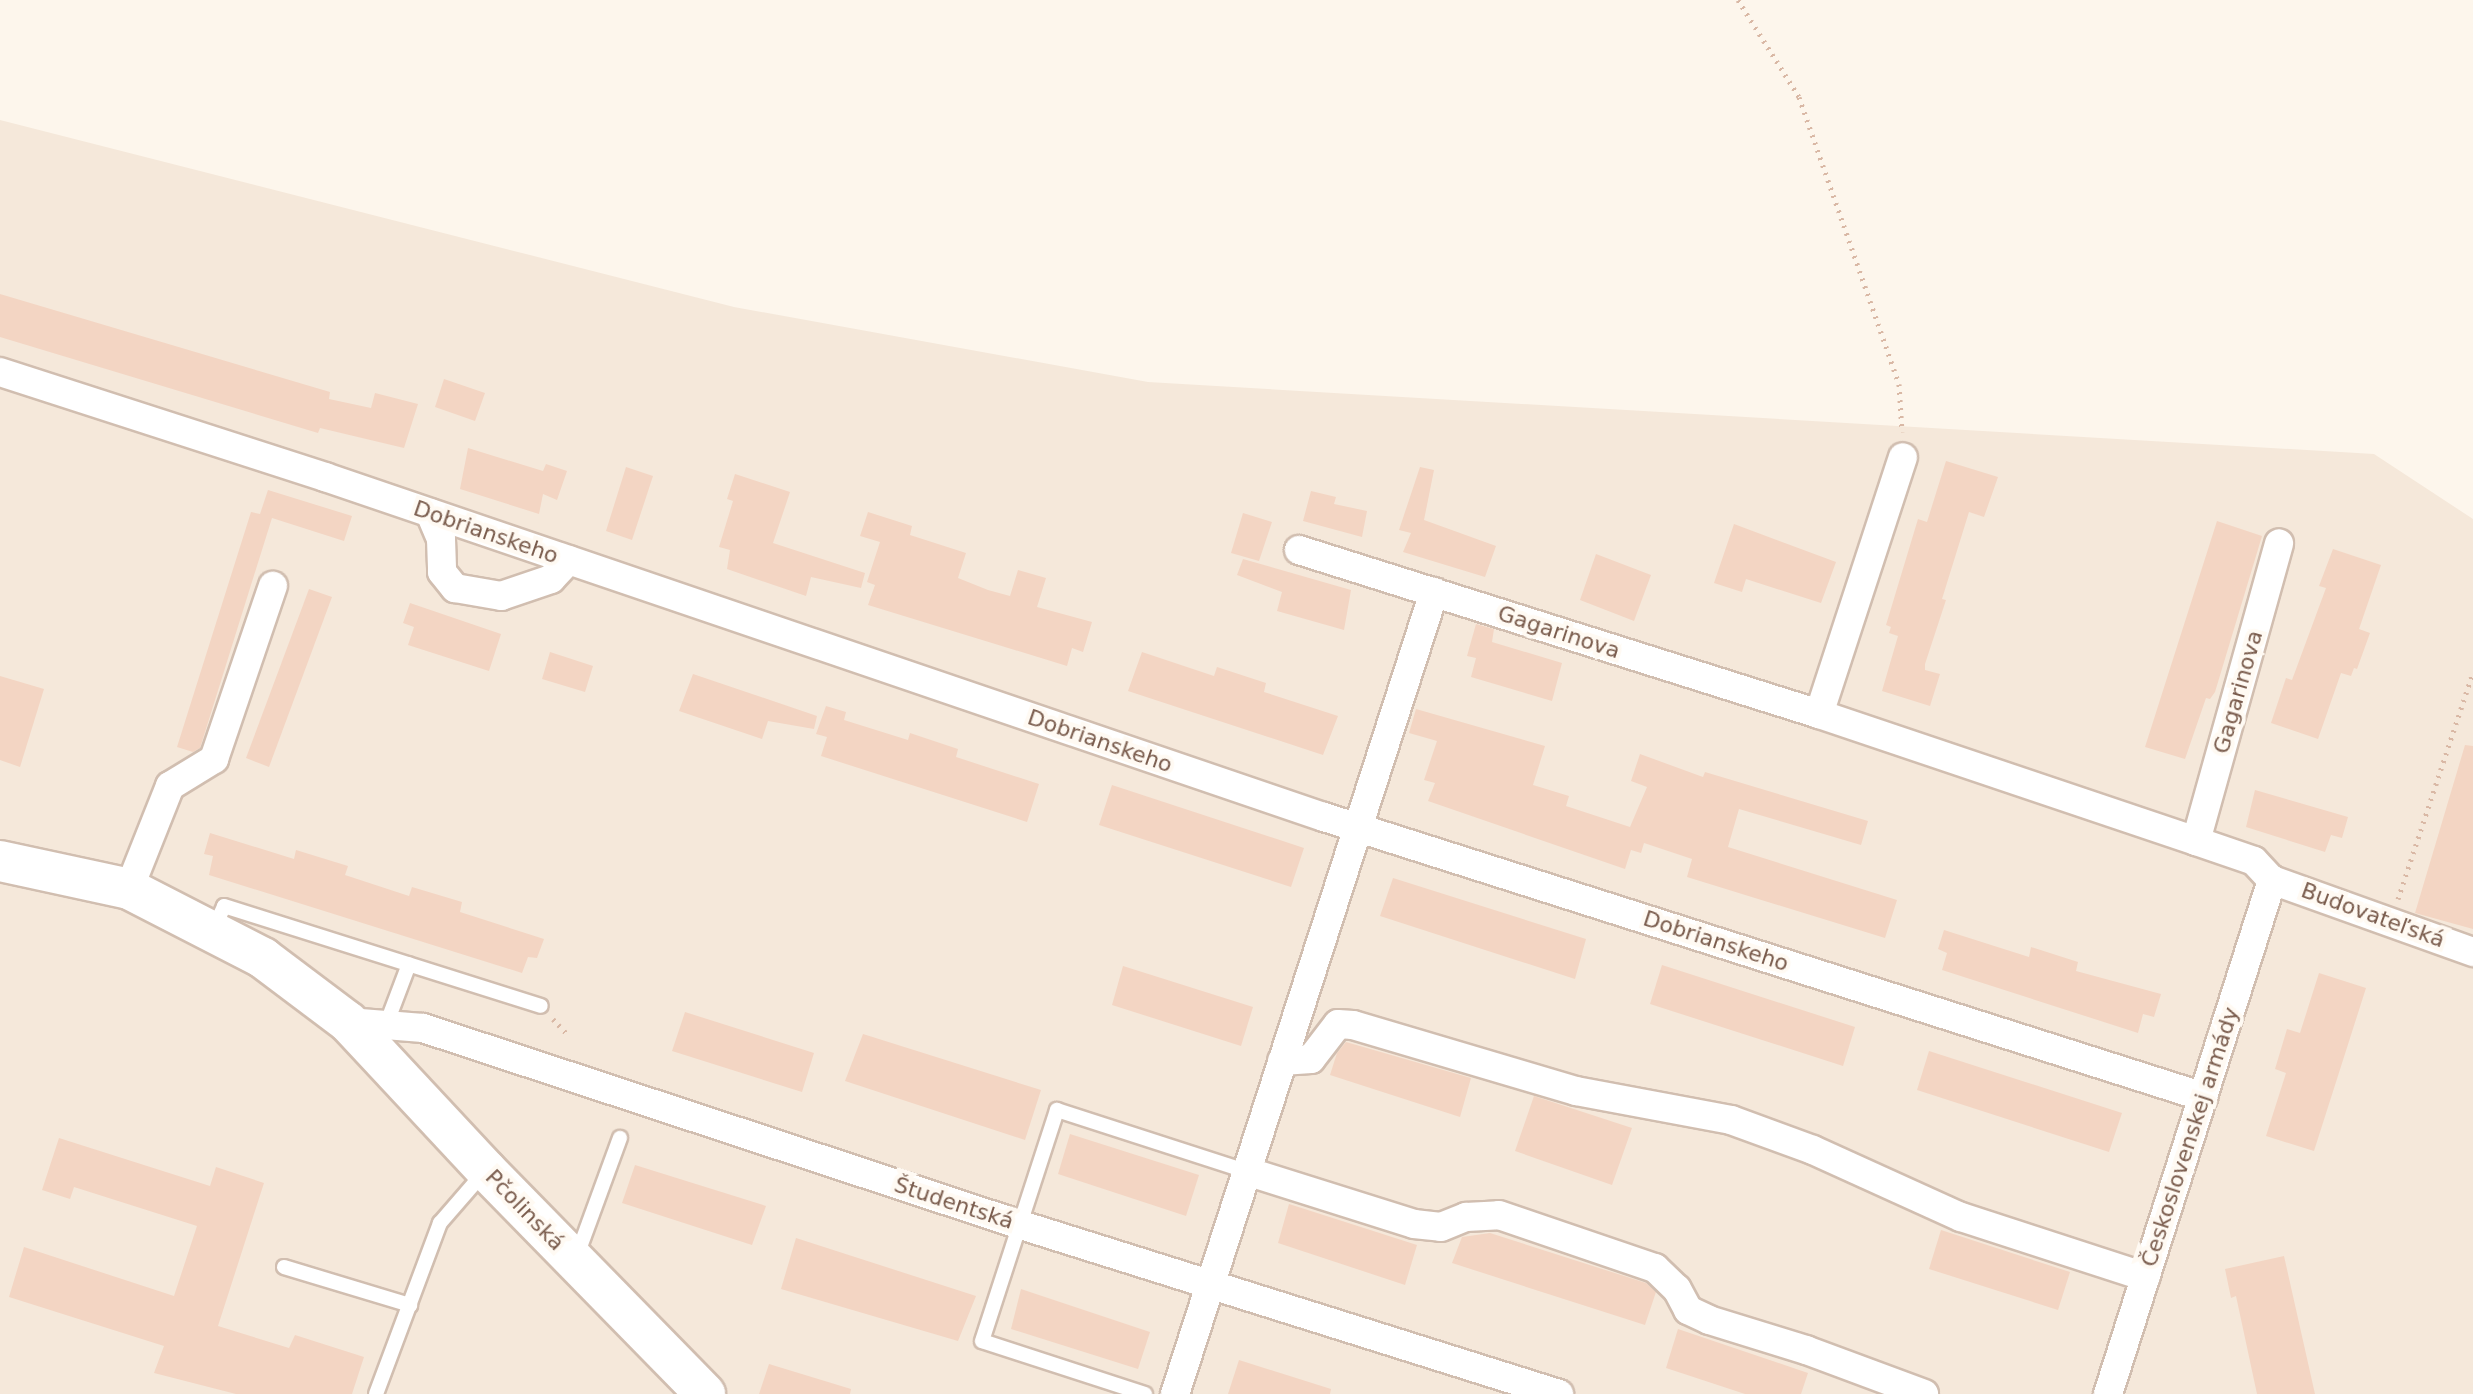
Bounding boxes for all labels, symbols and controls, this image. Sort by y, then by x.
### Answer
street label: Dobrianskeho [410,495,562,569]
street label: Gagarinova [1495,600,1623,664]
street label: Gagarinova [2208,627,2268,757]
street label: Dobrianskeho [1024,704,1176,778]
street label: Budovateľská [2298,877,2448,953]
street label: Dobrianskeho [1640,905,1792,977]
street label: Československej armády [2136,1004,2244,1270]
street label: Pčolinská [480,1164,570,1256]
street label: Študentská [891,1171,1017,1235]

